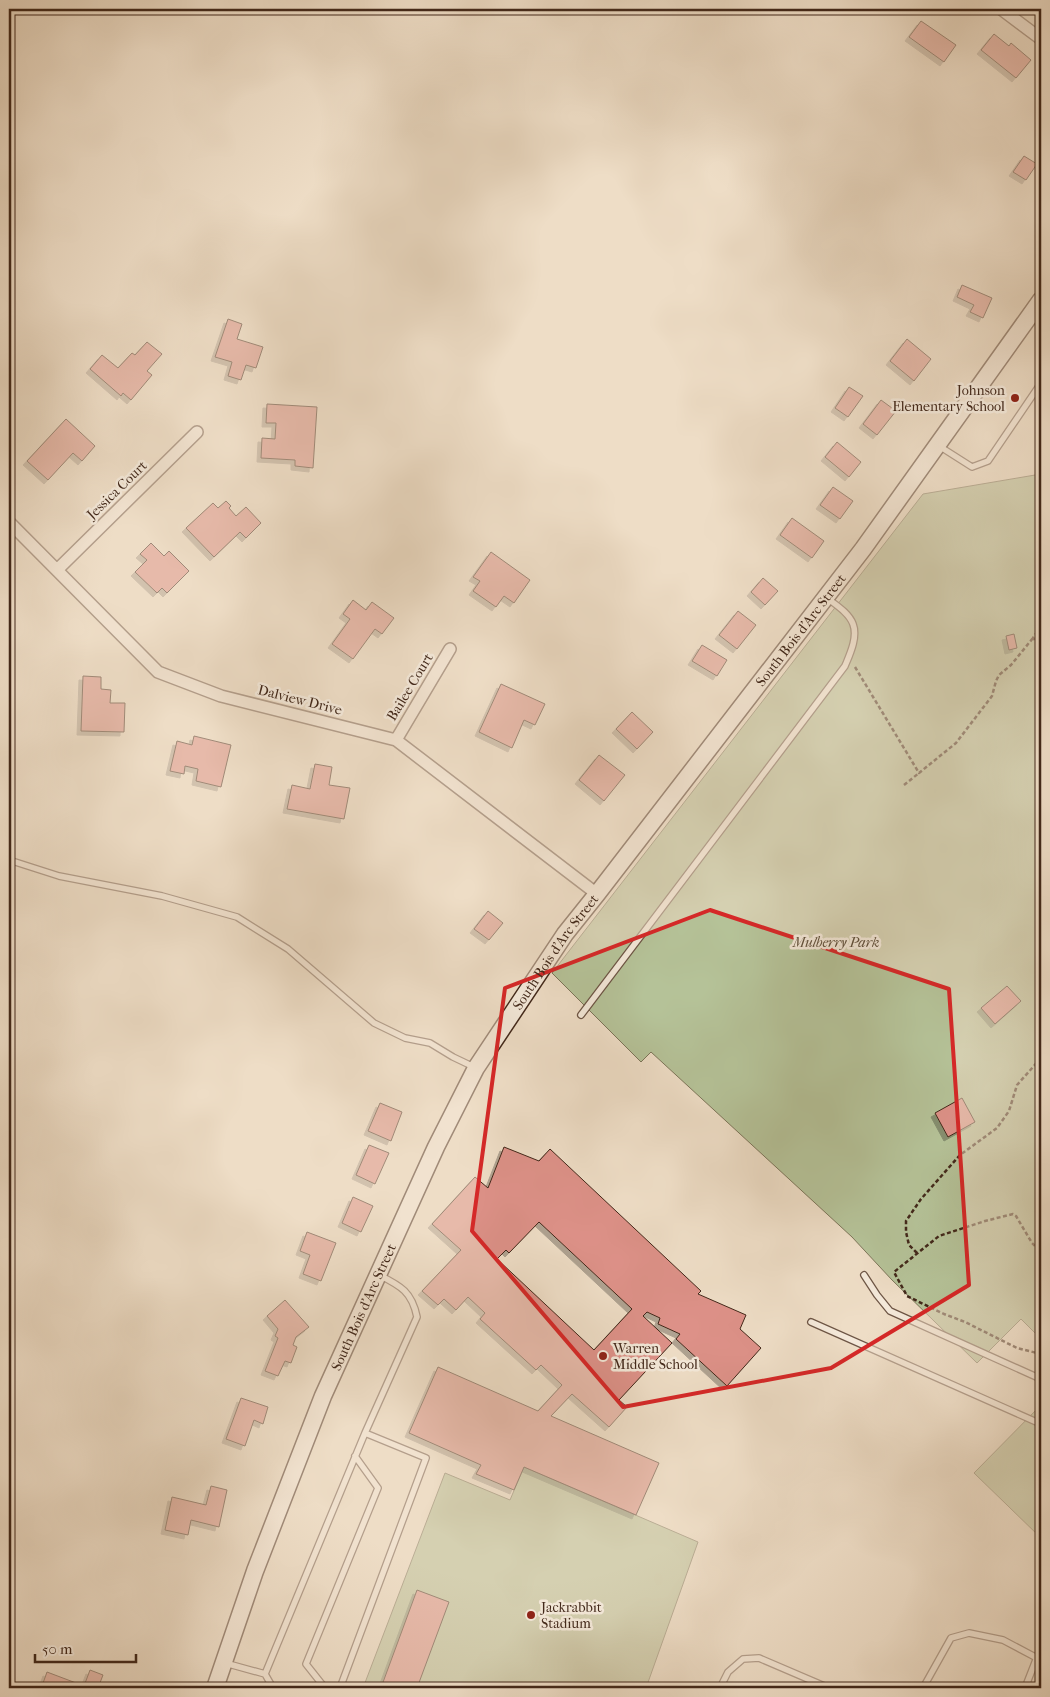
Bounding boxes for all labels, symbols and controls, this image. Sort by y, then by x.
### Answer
place label: Johnson Elementary School [892,382,1005,415]
marker: Johnson Elementary School [1009,392,1021,404]
street label: Jessica Court [83,457,151,524]
street label: South Bois d'Arc Street [752,570,849,690]
street label: Bailee Court [383,650,437,724]
street label: Dalview Drive [256,681,344,719]
street label: South Bois d'Arc Street [509,891,602,1013]
park label: Mulberry Park [792,934,879,951]
street label: South Bois d'Arc Street [327,1241,400,1373]
place label: Warren Middle School [612,1340,698,1373]
marker: Warren Middle School [597,1350,609,1362]
place label: Jackrabbit Stadium [540,1599,602,1632]
marker: Jackrabbit Stadium [525,1609,537,1621]
scale bar [35,1632,136,1664]
text: 50 m [42,1640,73,1658]

